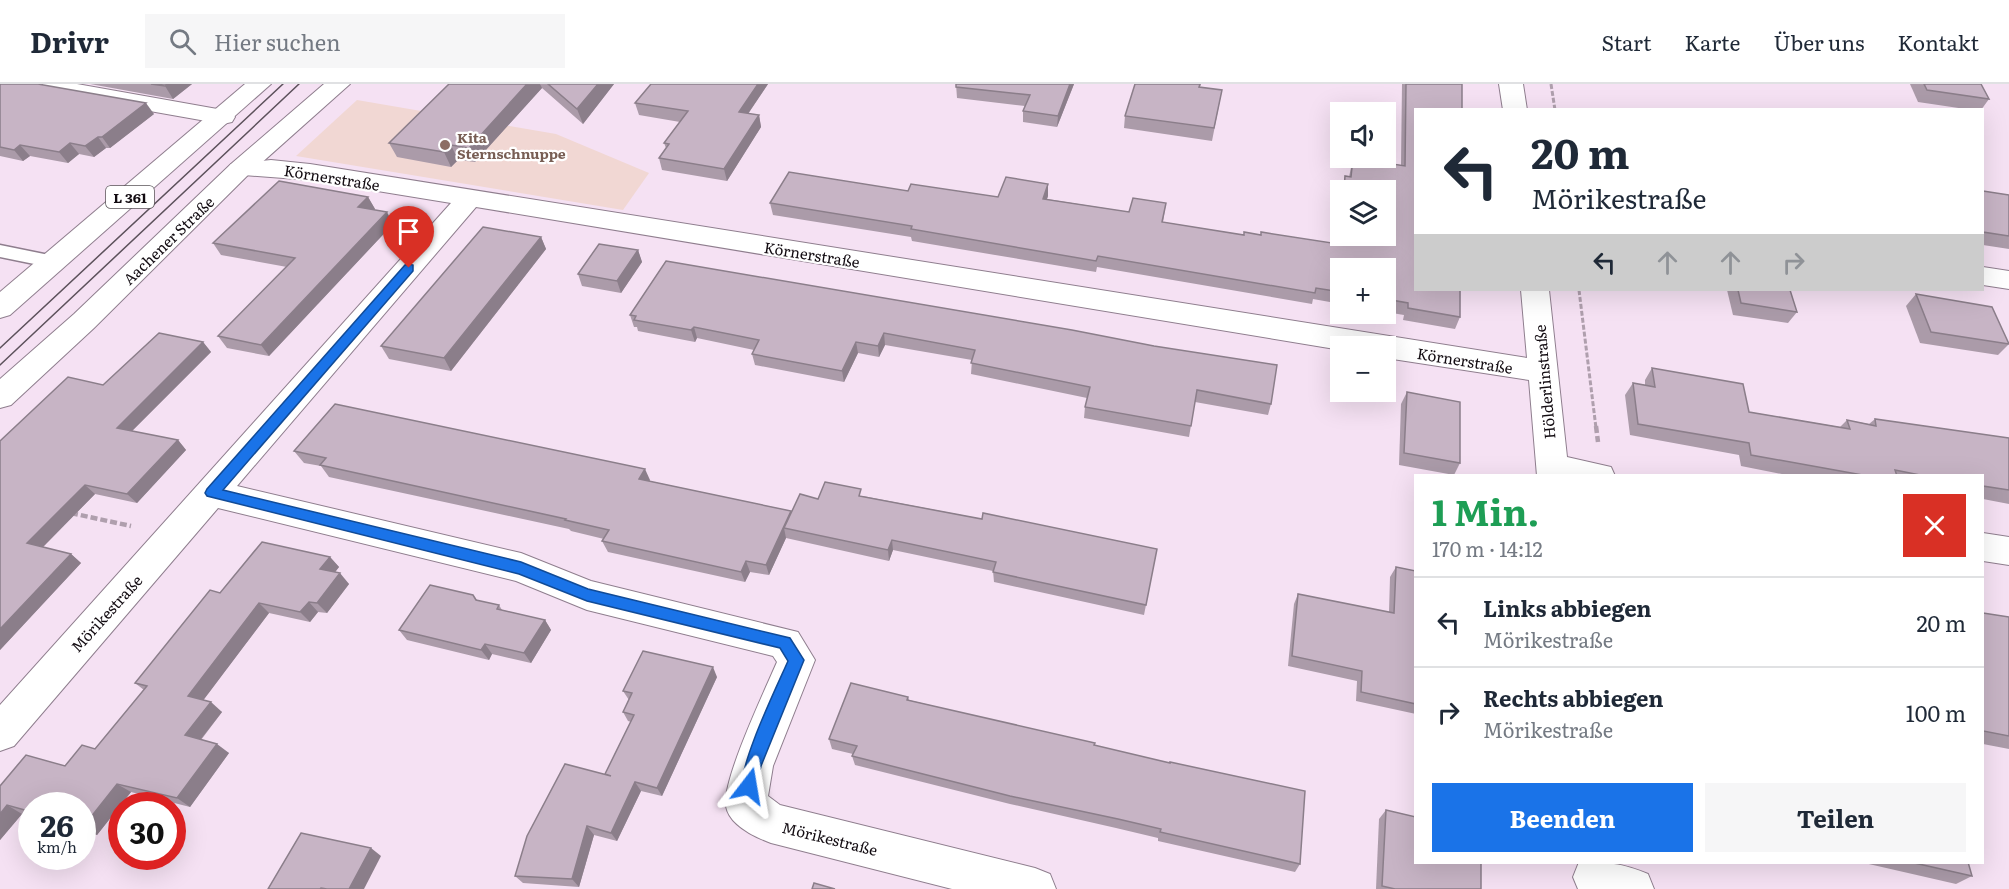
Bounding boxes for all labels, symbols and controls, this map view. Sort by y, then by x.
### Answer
search box [145,14,565,68]
text: Drivr [30,20,109,62]
icon: search [166,25,199,58]
text: Hier suchen [214,25,341,58]
text: Start [1601,26,1652,57]
text: Karte [1685,26,1740,57]
text: Über uns [1773,26,1864,57]
text: Kontakt [1897,26,1979,57]
map controls [1330,102,1396,402]
button: sound [1330,102,1396,168]
text: 20 m [1531,120,1630,182]
place label: Kita Sternschnuppe [457,127,566,163]
icon: left [1432,132,1510,210]
marker: Kita Sternschnuppe [438,138,452,152]
street label: Körnerstraße [282,158,382,196]
text: Mörikestraße [1531,177,1707,217]
button: layers [1330,180,1396,246]
road number: L 361 [106,186,154,208]
street label: Aachener Straße [117,190,219,290]
pin [383,206,434,268]
icon: arrive [392,215,425,248]
street label: Körnerstraße [762,235,862,273]
icon: left [1588,246,1621,279]
icon: ahead [1651,246,1684,279]
icon: ahead [1714,246,1747,279]
icon: right [1777,246,1810,279]
button: + [1330,258,1396,324]
street label: Hölderlinstraße [1528,324,1560,440]
button: − [1330,336,1396,402]
street label: Körnerstraße [1415,341,1515,379]
text: 1 Min. [1432,484,1539,537]
button: close [1903,494,1966,557]
text: 170 m · 14:12 [1432,533,1543,563]
street label: Mörikestraße [65,569,147,657]
text: Links abbiegen [1483,591,1652,624]
icon: left [1432,606,1465,639]
text: 20 m [1916,606,1966,639]
text: Mörikestraße [1483,624,1613,654]
text: Rechts abbiegen [1483,681,1663,714]
icon: right [1432,696,1465,729]
text: 100 m [1906,696,1966,729]
text: Mörikestraße [1483,714,1613,744]
position arrow [717,754,781,818]
button: Beenden [1432,783,1693,852]
button: Teilen [1705,783,1966,852]
speed limit sign: 30 [108,792,186,870]
text: 26 [40,802,74,846]
street label: Mörikestraße [780,815,880,861]
text: km/h [37,835,77,858]

